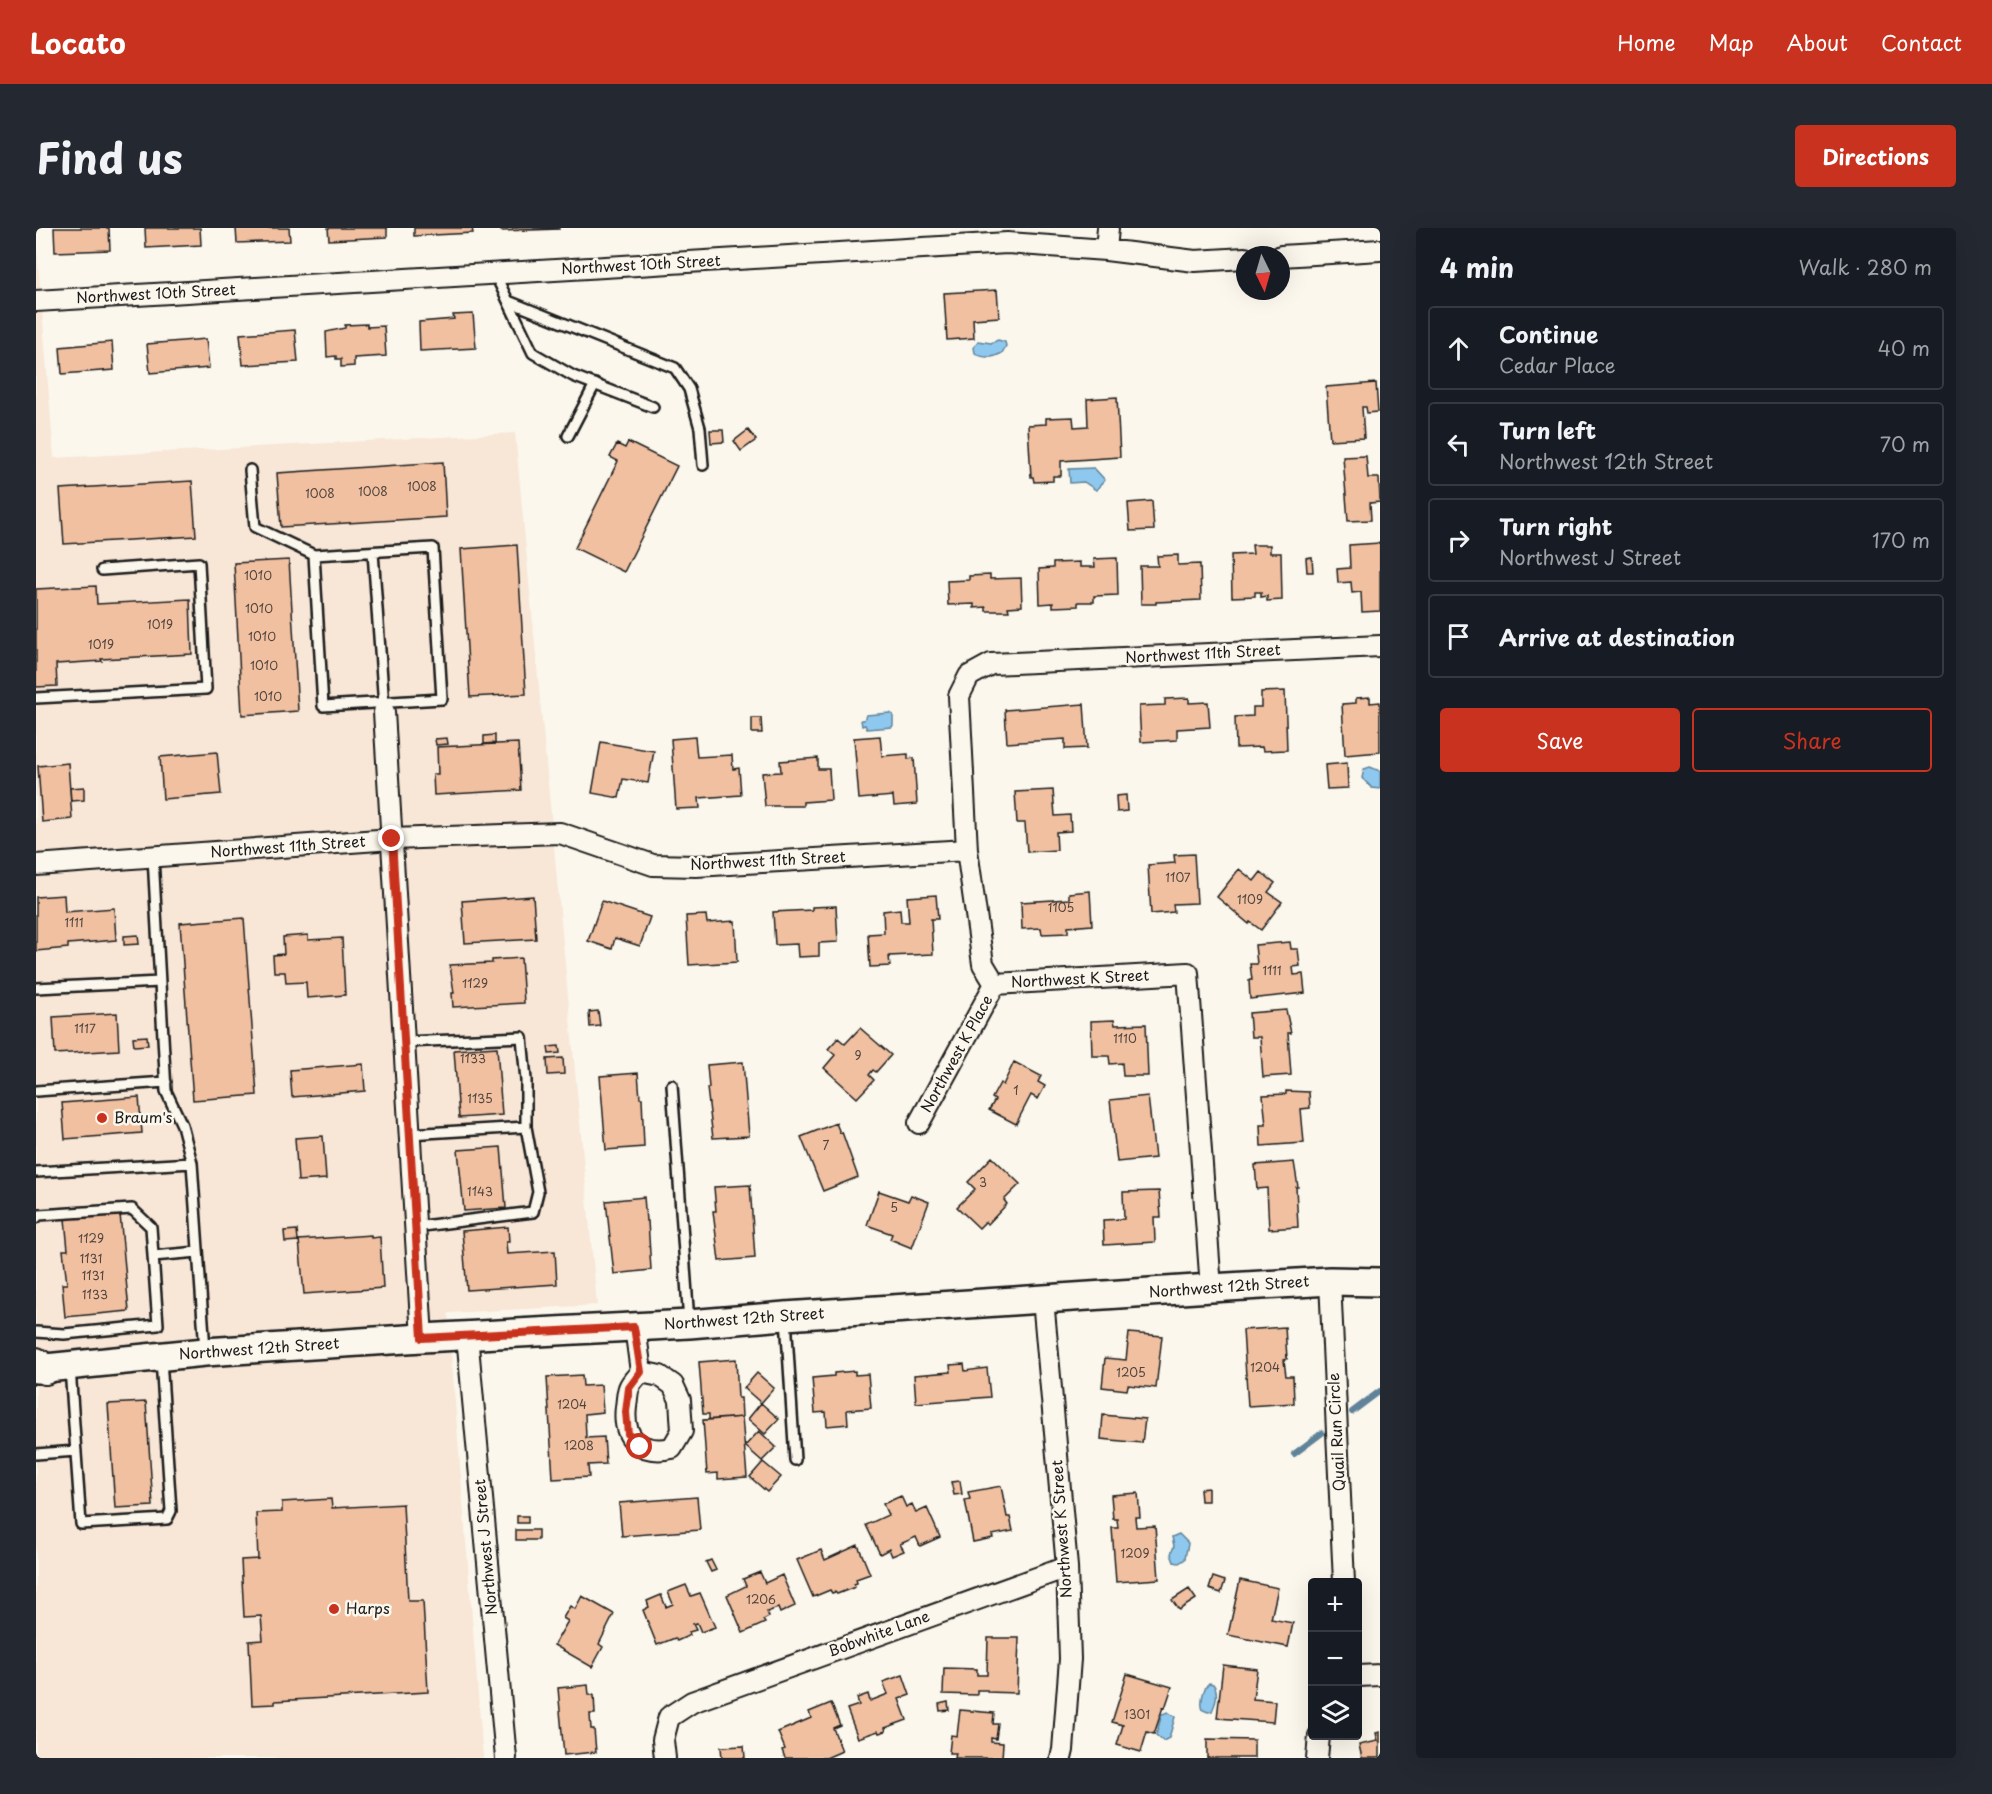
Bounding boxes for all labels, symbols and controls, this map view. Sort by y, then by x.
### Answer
text: Locato [30,21,126,64]
text: Home [1617,26,1676,58]
text: Map [1709,26,1754,58]
text: About [1787,26,1848,58]
text: Contact [1881,26,1962,58]
text: Find us [36,125,183,188]
button: Directions [1795,125,1956,187]
north arrow [1236,246,1290,300]
street label: Northwest 10th Street [561,248,721,279]
text: 4 min [1440,248,1514,287]
text: Walk · 280 m [1799,252,1932,282]
street label: Northwest 10th Street [76,277,236,308]
text: Continue [1499,317,1598,350]
icon: ahead [1442,332,1475,365]
text: 40 m [1878,333,1930,363]
text: Cedar Place [1499,350,1616,380]
text: Turn left [1499,413,1596,446]
icon: left [1442,428,1475,461]
text: 70 m [1880,429,1930,459]
text: Northwest 12th Street [1499,446,1713,476]
house number: 1008 [407,477,437,495]
house number: 1008 [358,482,388,500]
house number: 1008 [305,484,335,502]
text: Turn right [1499,509,1612,542]
icon: right [1442,524,1475,557]
text: 170 m [1872,525,1930,555]
text: Northwest J Street [1499,542,1681,572]
house number: 1010 [244,566,272,584]
house number: 1010 [245,599,273,617]
house number: 1019 [147,615,173,633]
icon: arrive [1442,620,1475,653]
text: Arrive at destination [1499,620,1735,653]
house number: 1010 [248,627,276,645]
house number: 1019 [88,635,114,653]
street label: Northwest 11th Street [1125,637,1281,668]
house number: 1010 [250,656,278,674]
house number: 1010 [254,687,282,705]
button: Save [1440,708,1680,772]
button: Share [1692,708,1932,772]
route end [378,825,404,851]
street label: Northwest 11th Street [210,829,366,862]
street label: Northwest 11th Street [690,844,846,875]
house number: 1107 [1165,868,1191,886]
house number: 1109 [1237,890,1263,908]
house number: 1105 [1048,898,1074,916]
house number: 1111 [64,913,84,931]
house number: 1111 [1262,961,1282,979]
street label: Northwest K Street [1010,962,1150,993]
house number: 1129 [462,974,488,992]
street label: Northwest K Place [914,990,998,1116]
house number: 1117 [74,1019,96,1037]
house number: 1110 [1113,1029,1137,1047]
house number: 9 [854,1046,862,1064]
house number: 1133 [460,1049,486,1067]
house number: 1 [1013,1081,1019,1099]
house number: 1135 [467,1089,493,1107]
place label: Braum's [114,1105,173,1128]
marker: Braum's [95,1111,109,1125]
house number: 7 [823,1136,830,1154]
house number: 3 [979,1173,987,1191]
house number: 1143 [467,1182,493,1200]
house number: 5 [890,1198,898,1216]
house number: 1129 [78,1229,104,1247]
house number: 1131 [80,1249,102,1267]
house number: 1131 [82,1266,104,1284]
street label: Northwest 12th Street [1148,1268,1310,1303]
house number: 1133 [82,1285,108,1303]
street label: Northwest 12th Street [663,1300,825,1335]
street label: Northwest 12th Street [178,1330,340,1365]
house number: 1204 [1250,1358,1280,1376]
house number: 1205 [1116,1363,1146,1381]
street label: Quail Run Circle [1321,1372,1350,1492]
house number: 1204 [557,1395,587,1413]
route start [626,1433,652,1459]
house number: 1208 [564,1436,594,1454]
street label: Northwest K Street [1044,1459,1077,1599]
street label: Northwest J Street [467,1478,502,1616]
house number: 1209 [1121,1544,1149,1562]
map controls [1308,1578,1362,1740]
button: + [1308,1578,1362,1632]
house number: 1206 [746,1590,776,1608]
place label: Harps [346,1596,390,1619]
marker: Harps [327,1602,341,1616]
street label: Bobwhite Lane [824,1604,933,1662]
button: − [1308,1632,1362,1686]
button: layers [1308,1686,1362,1740]
house number: 1301 [1124,1705,1150,1723]

